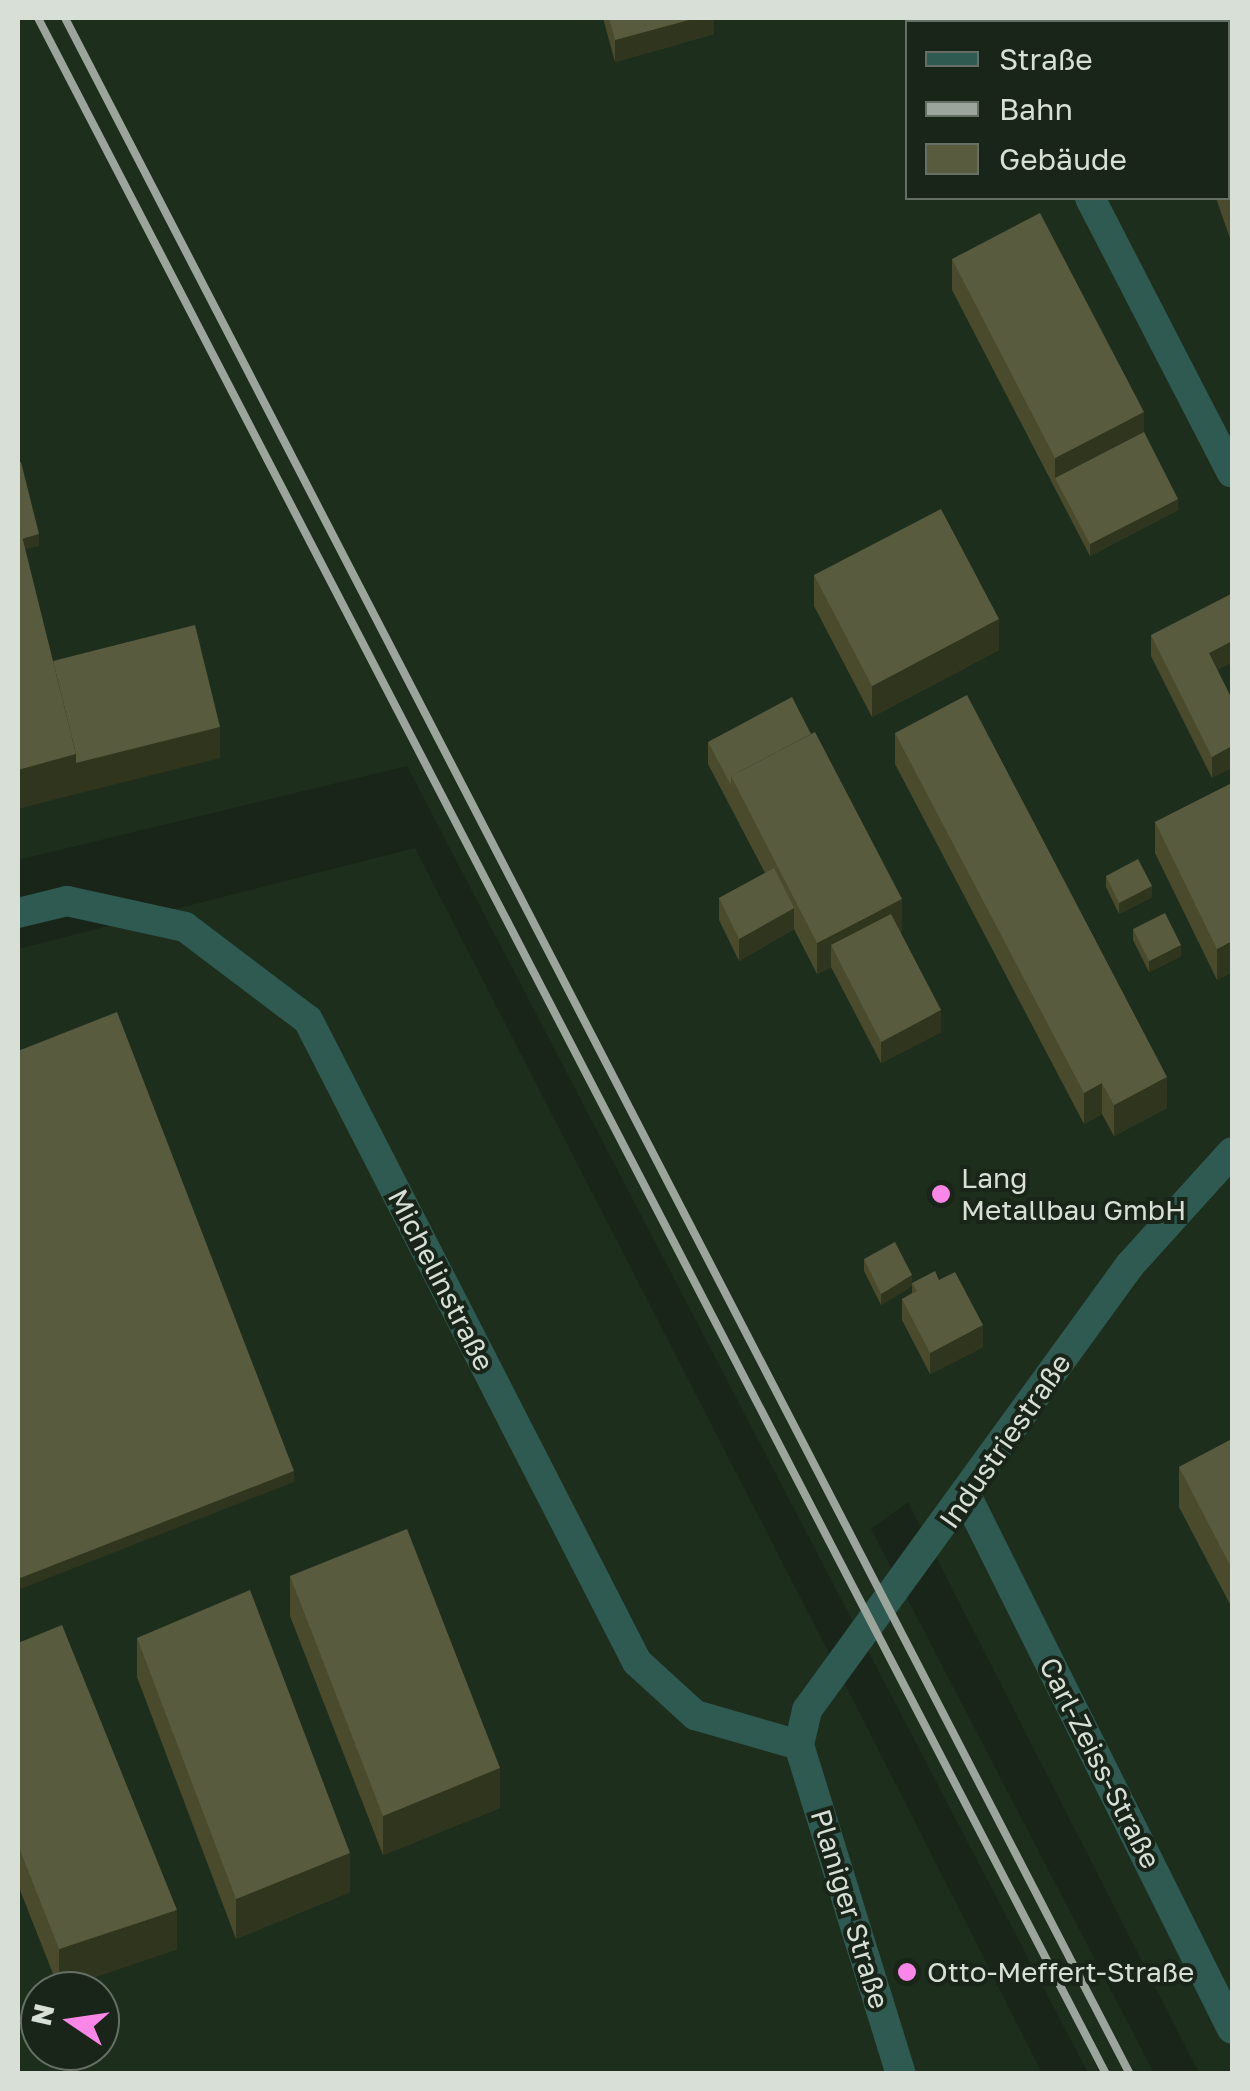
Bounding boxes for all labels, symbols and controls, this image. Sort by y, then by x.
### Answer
legend [905,20,1230,200]
text: Straße [999,41,1093,77]
text: Bahn [999,91,1073,127]
text: Gebäude [999,141,1127,177]
place label: Lang Metallbau GmbH [961,1161,1186,1227]
marker: Lang Metallbau GmbH [930,1183,952,1205]
street label: Michelinstraße [381,1184,501,1376]
street label: Industriestraße [932,1347,1078,1535]
street label: Carl-Zeiss-Straße [1032,1652,1168,1874]
street label: Planiger Straße [804,1805,896,2013]
place label: Otto-Meffert-Straße [927,1955,1194,1989]
marker: Otto-Meffert-Straße [896,1961,918,1983]
north arrow [20,1971,120,2071]
text: N [24,2001,61,2029]

